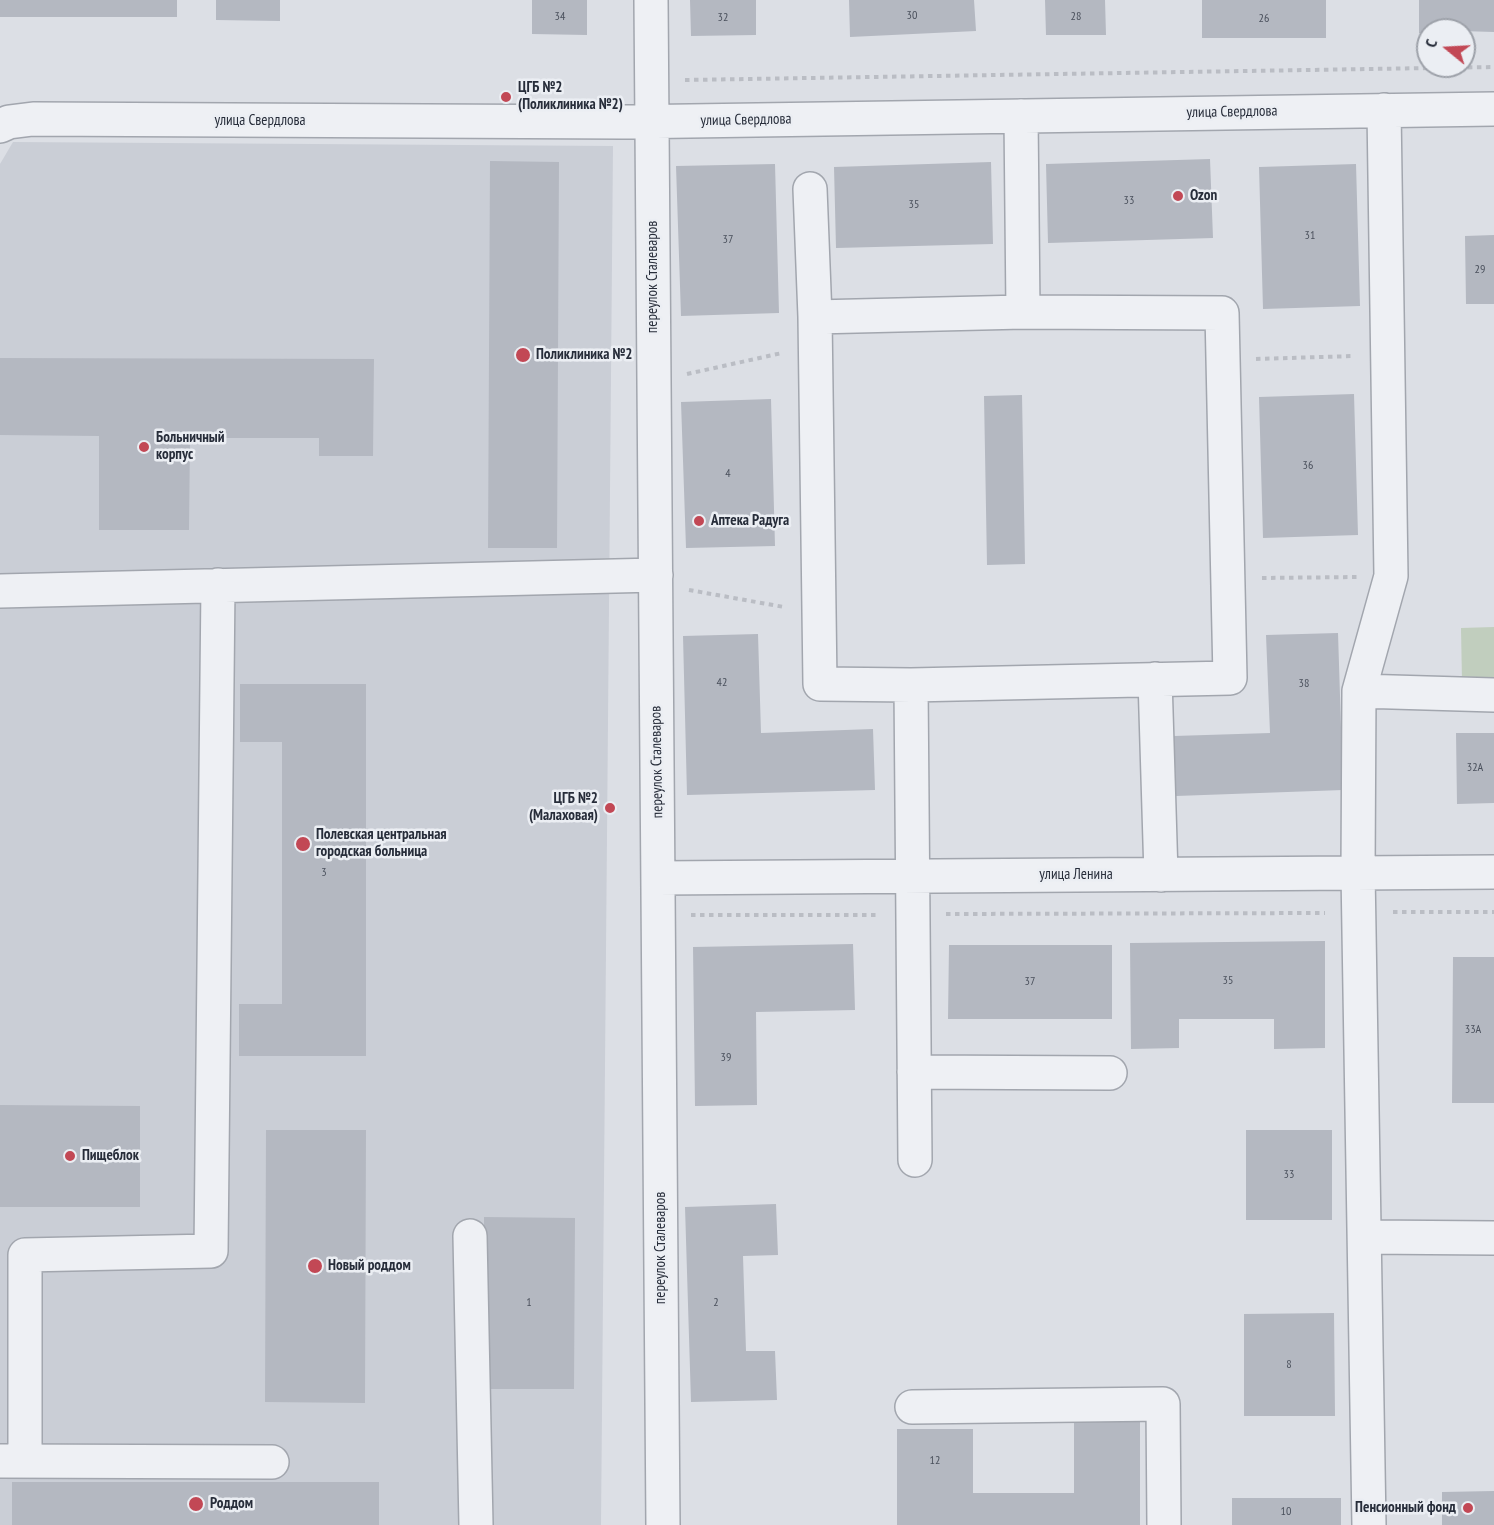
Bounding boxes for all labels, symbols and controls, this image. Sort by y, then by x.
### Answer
house number: 30 [907,9,917,23]
house number: 34 [555,10,565,24]
house number: 28 [1071,10,1081,24]
house number: 32 [718,11,728,25]
house number: 26 [1259,12,1269,26]
north arrow [1416,18,1476,78]
text: С [1420,36,1441,50]
place label: ЦГБ №2 (Поликлиника №2) [518,79,623,114]
marker: ЦГБ №2 (Поликлиника №2) [499,90,513,104]
street label: улица Свердлова [1186,102,1278,122]
street label: улица Свердлова [700,110,792,130]
street label: улица Свердлова [214,112,306,130]
place label: Ozon [1190,187,1217,205]
marker: Ozon [1171,189,1185,203]
house number: 33 [1124,194,1134,208]
house number: 35 [909,198,919,212]
street label: переулок Сталеваров [644,221,662,333]
house number: 31 [1305,229,1315,243]
house number: 37 [723,233,733,247]
house number: 29 [1475,263,1485,277]
marker: Поликлиника №2 [514,346,532,364]
place label: Поликлиника №2 [536,346,633,364]
place label: Больничный корпус [156,429,224,464]
marker: Больничный корпус [137,440,151,454]
house number: 36 [1303,459,1313,473]
house number: 4 [725,467,731,481]
place label: Аптека Радуга [711,512,789,530]
marker: Аптека Радуга [692,514,706,528]
house number: 42 [717,676,727,690]
house number: 38 [1299,677,1309,691]
street label: переулок Сталеваров [647,706,667,818]
house number: 32А [1467,761,1483,775]
place label: ЦГБ №2 (Малаховая) [529,790,598,825]
marker: ЦГБ №2 (Малаховая) [603,801,617,815]
place label: Полевская центральная городская больница [316,826,447,861]
marker: Полевская центральная городская больница [294,835,312,853]
house number: 3 [321,866,327,880]
street label: улица Ленина [1039,866,1113,884]
house number: 35 [1223,974,1233,988]
house number: 37 [1025,975,1035,989]
house number: 33А [1465,1023,1481,1037]
house number: 39 [721,1051,731,1065]
place label: Пищеблок [82,1147,139,1165]
marker: Пищеблок [63,1149,77,1163]
house number: 33 [1284,1168,1294,1182]
street label: переулок Сталеваров [652,1192,670,1304]
marker: Новый роддом [306,1257,324,1275]
place label: Новый роддом [328,1257,411,1275]
house number: 1 [526,1296,532,1310]
house number: 2 [713,1296,719,1310]
house number: 8 [1286,1358,1292,1372]
house number: 12 [930,1454,940,1468]
marker: Роддом [187,1495,205,1513]
place label: Роддом [210,1495,253,1513]
place label: Пенсионный фонд [1355,1499,1456,1517]
marker: Пенсионный фонд [1461,1501,1475,1515]
house number: 10 [1281,1505,1291,1519]

